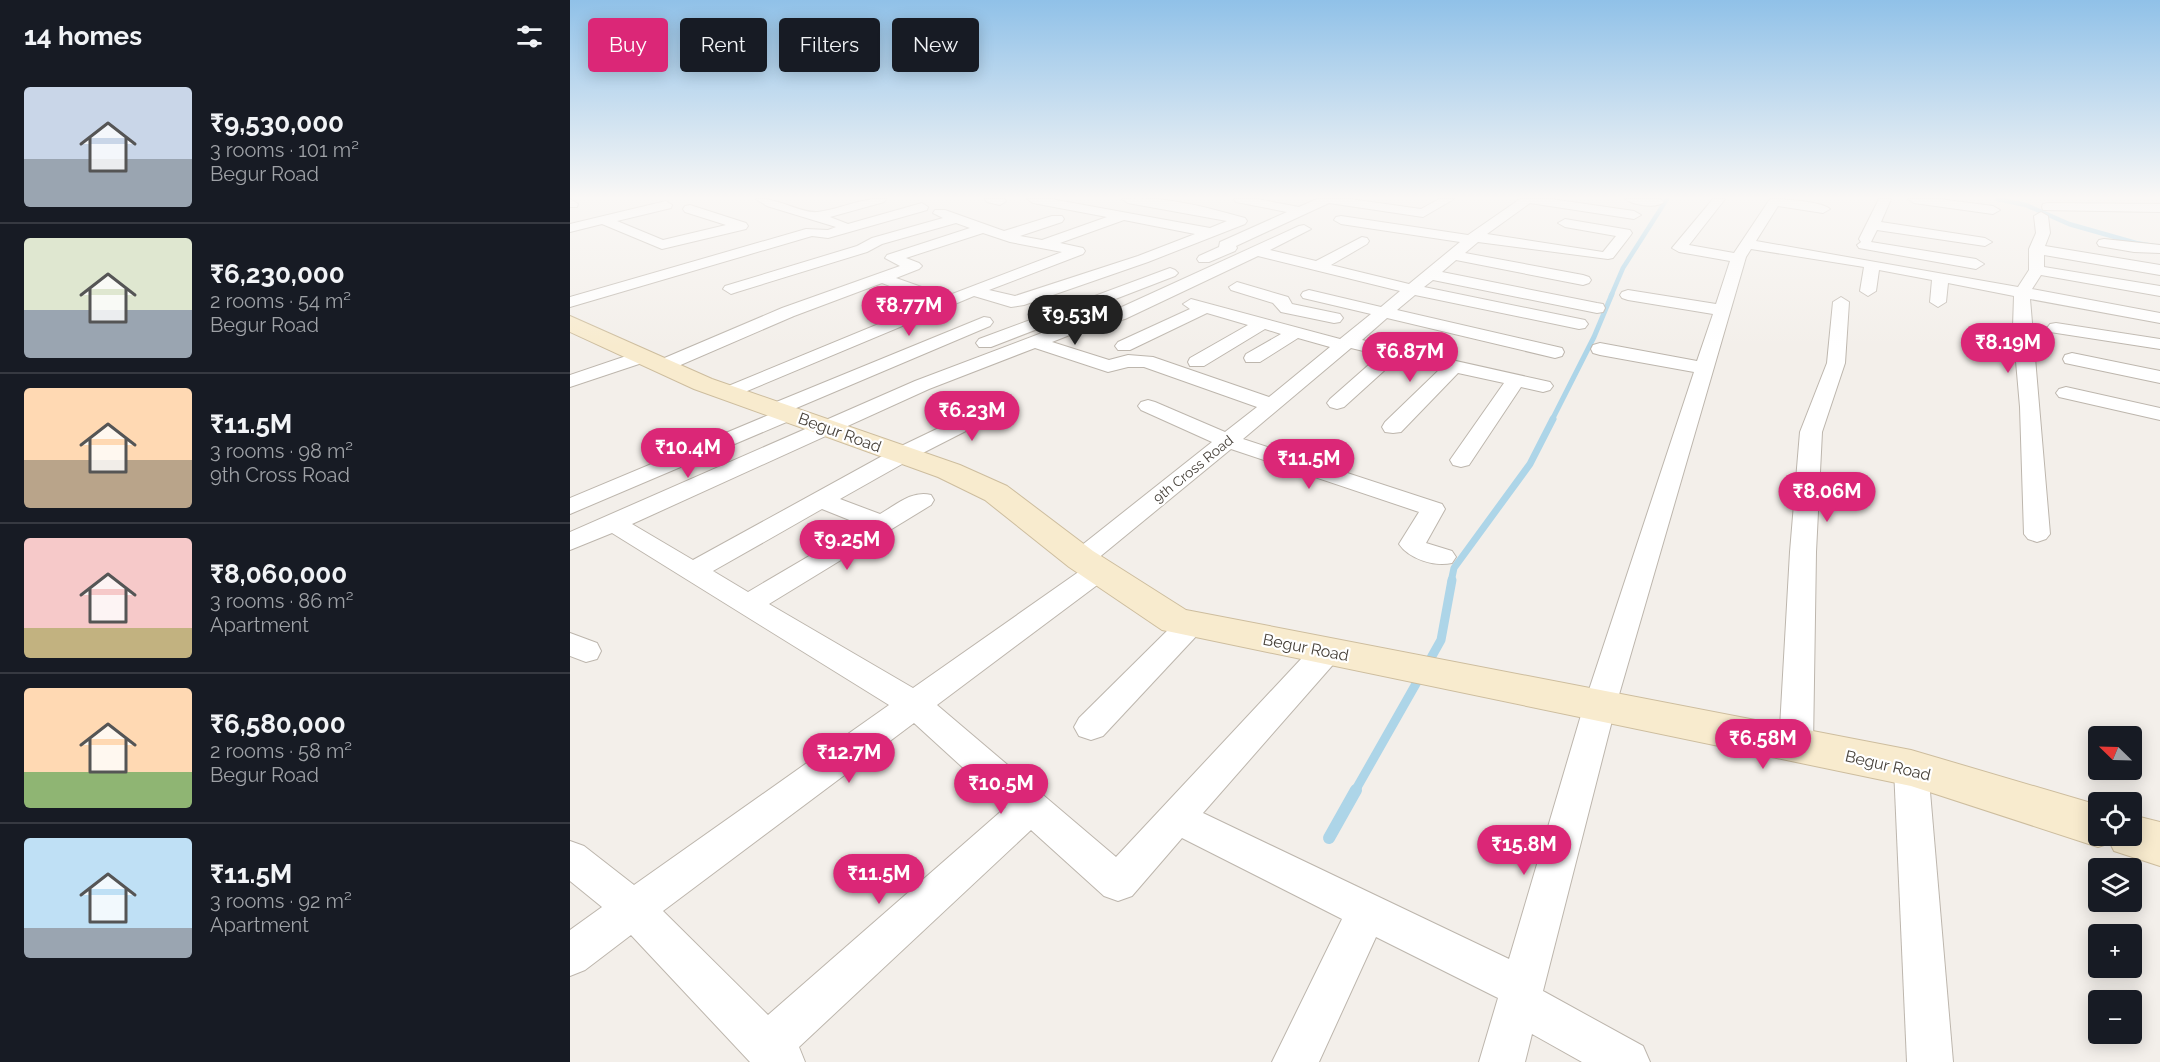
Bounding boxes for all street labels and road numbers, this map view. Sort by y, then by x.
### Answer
street label: Begur Road [796,409,884,456]
street label: 9th Cross Road [1150,432,1236,506]
street label: Begur Road [1261,630,1351,665]
street label: Begur Road [1843,746,1933,785]

